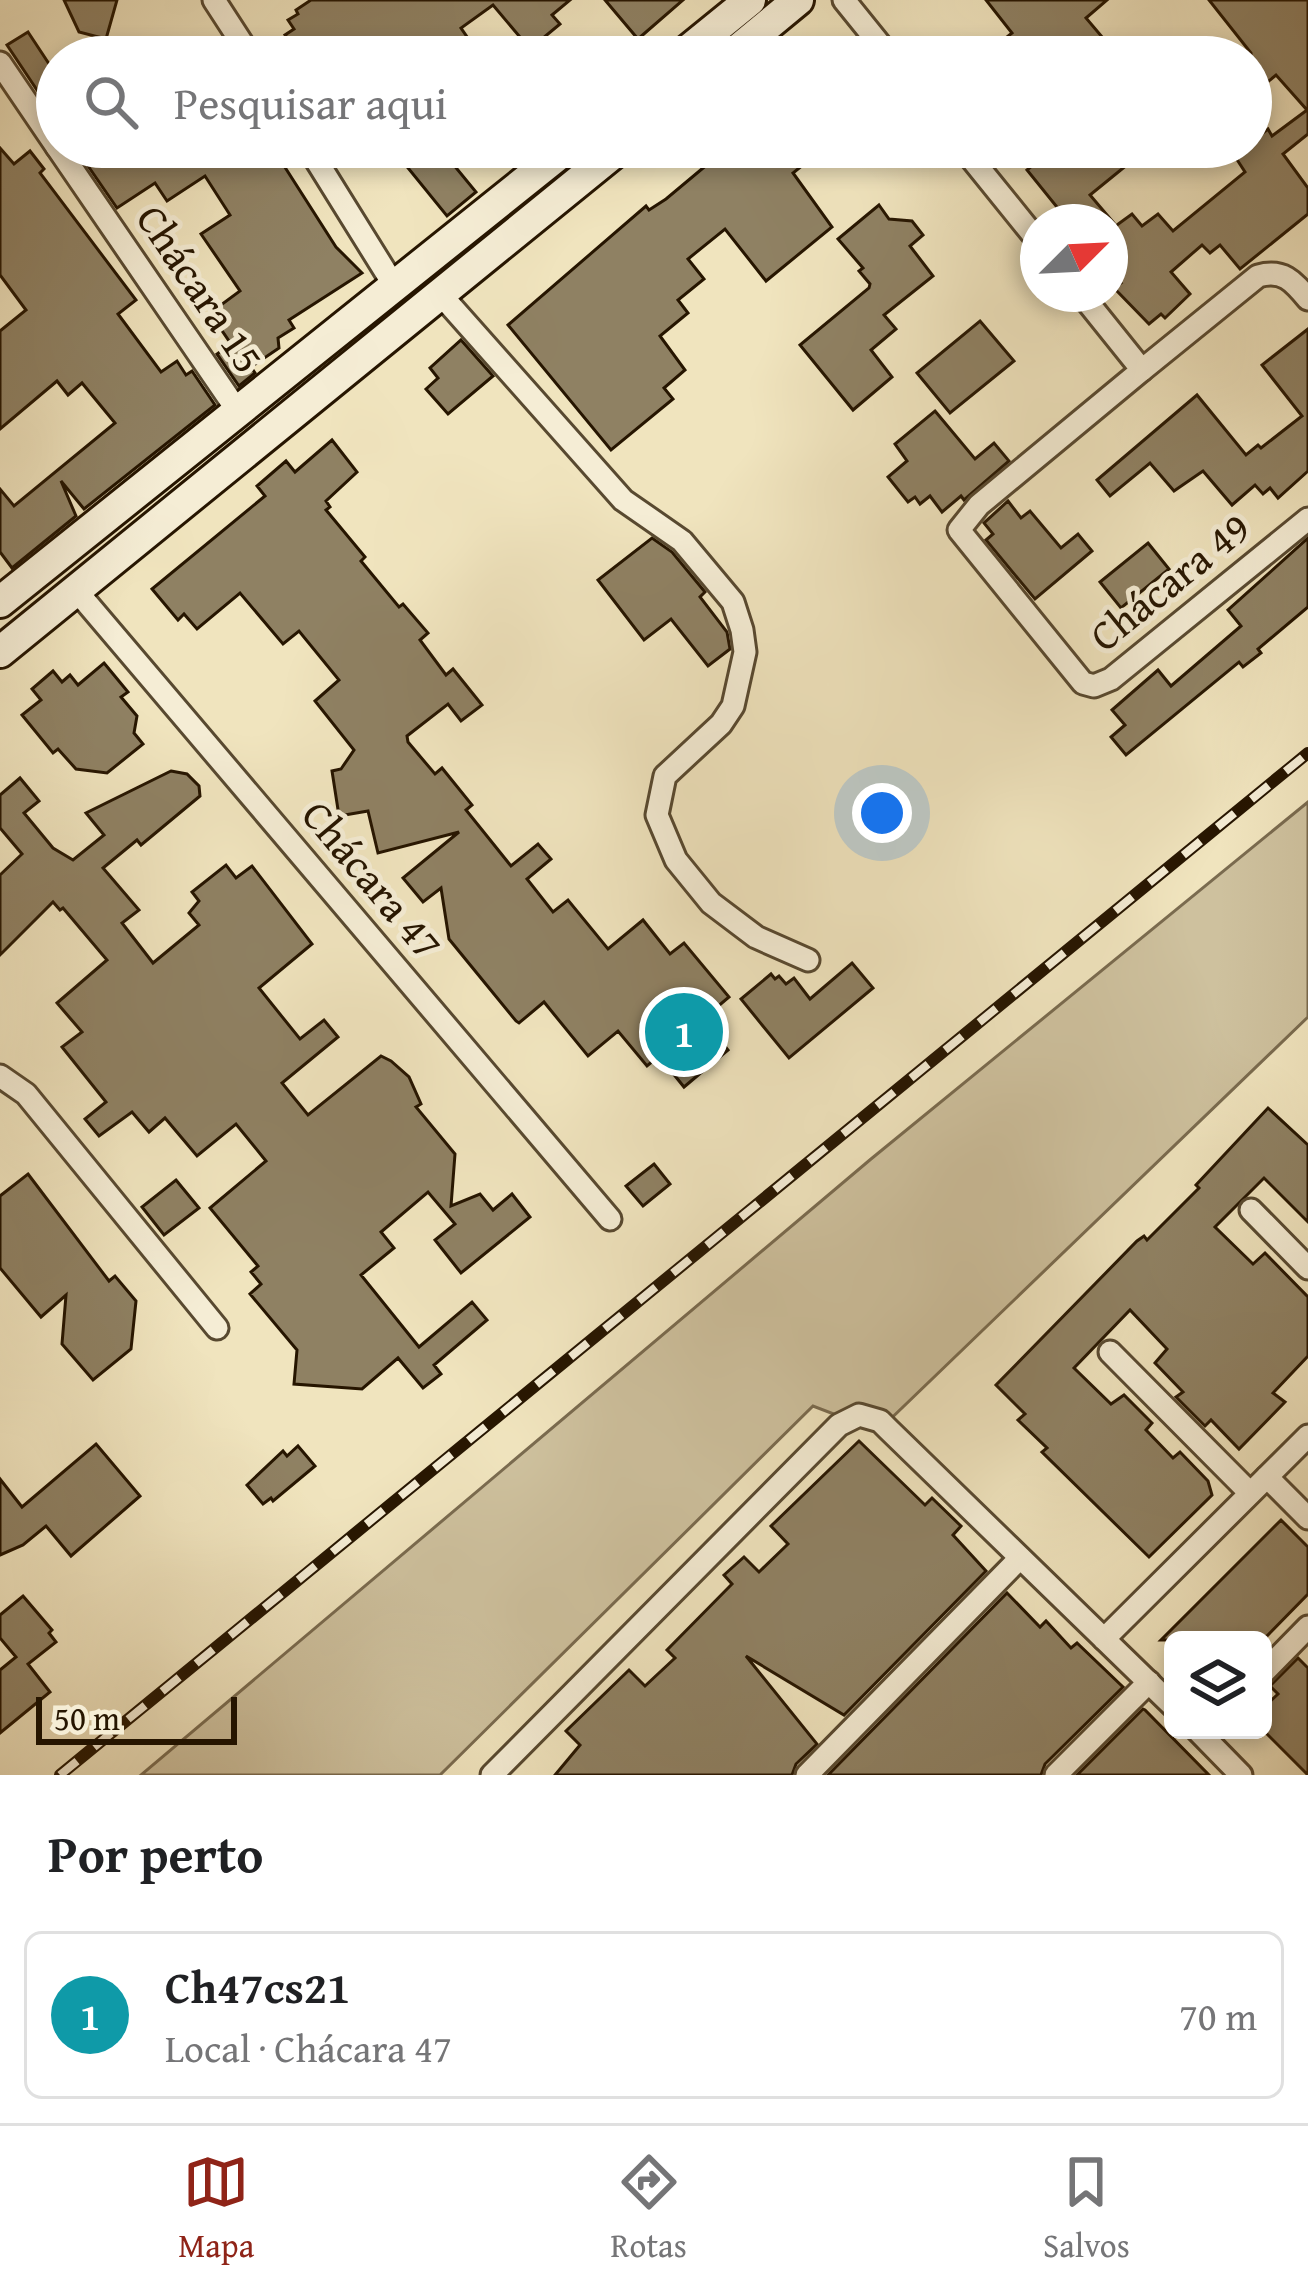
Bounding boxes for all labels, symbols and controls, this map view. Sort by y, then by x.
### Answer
search box [36,36,1272,168]
icon: search [78,69,144,135]
text: Pesquisar aqui [174,70,447,135]
street label: Chácara 15 [122,192,280,384]
north arrow [1020,204,1128,312]
street label: Chácara 49 [1076,497,1262,665]
your location [852,783,912,843]
street label: Chácara 47 [288,786,458,972]
pin: 1 [645,987,723,1077]
map controls [1164,1631,1272,1739]
button: layers [1164,1631,1272,1739]
scale bar [36,1691,237,1744]
text: 50 m [54,1694,120,1742]
text: Por perto [48,1816,263,1891]
text: Ch47cs21 [165,1954,350,2019]
text: 1 [80,1987,100,2044]
text: 70 m [1179,1987,1257,2044]
text: Local · Chácara 47 [165,2019,452,2076]
tab: Mapa [178,2149,254,2269]
tab: Rotas [611,2149,687,2269]
tab: Salvos [1043,2149,1130,2269]

